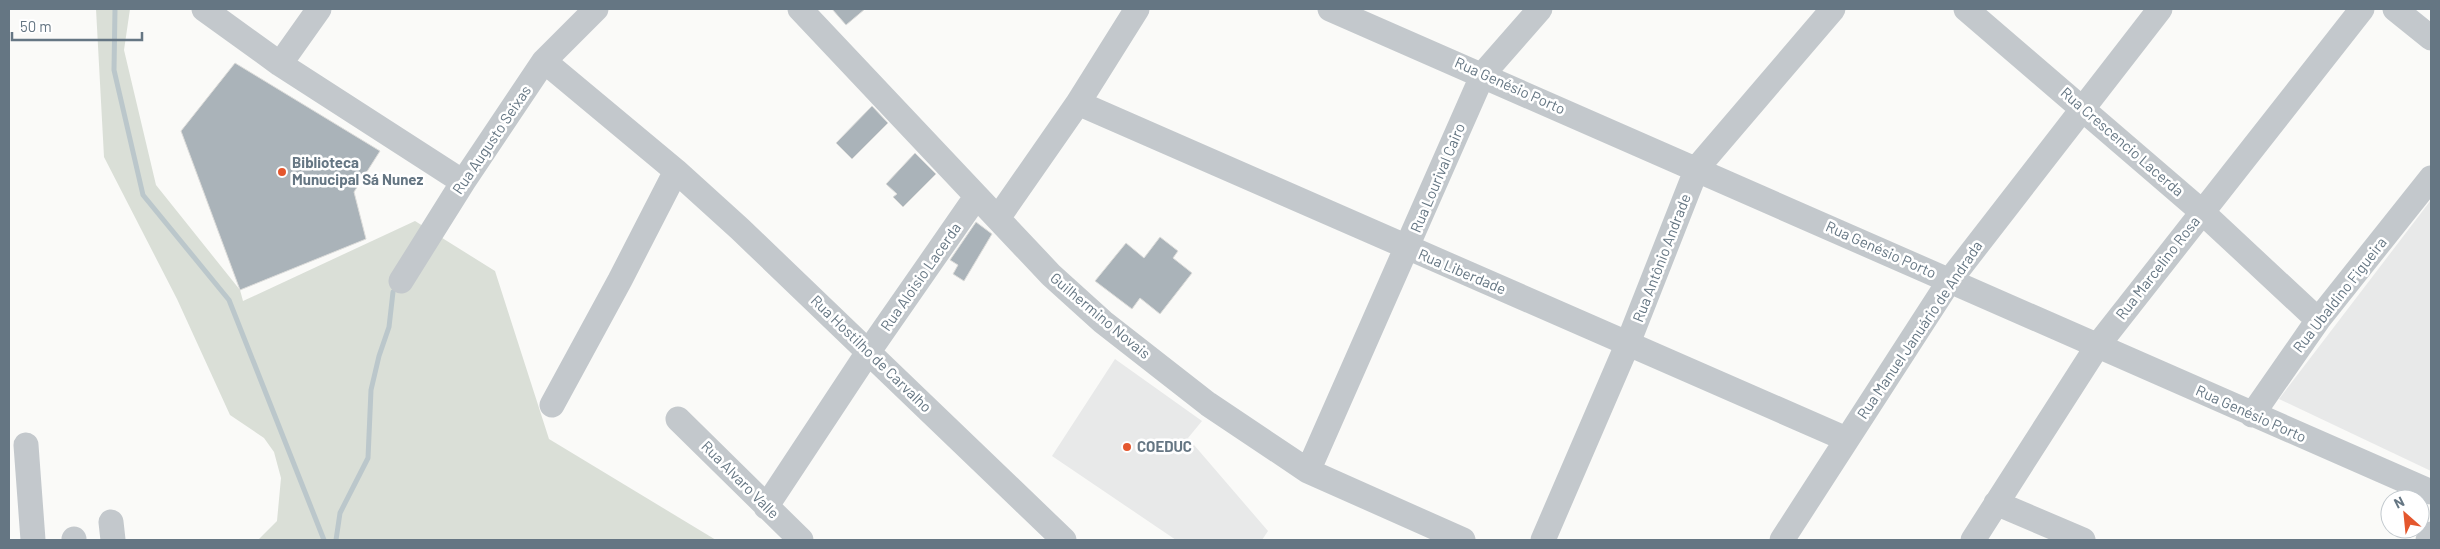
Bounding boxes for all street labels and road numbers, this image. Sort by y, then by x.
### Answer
street label: Rua Genésio Porto [1452,53,1568,118]
street label: Rua Augusto Seixas [448,82,534,197]
street label: Rua Crescencio Lacerda [2057,83,2188,200]
street label: Rua Lourival Cairo [1406,120,1468,235]
street label: Rua Antônio Andrade [1628,191,1694,324]
street label: Rua Marcelino Rosa [2111,212,2203,323]
street label: Rua Genésio Porto [1823,217,1939,282]
street label: Rua Aloisio Lacerda [876,219,964,334]
street label: Rua Ubaldino Figueira [2289,233,2390,356]
street label: Rua Manuel Januário de Andrada [1853,237,1986,422]
street label: Rua Liberdade [1416,244,1509,298]
street label: Guilhermino Novais [1047,268,1154,362]
street label: Rua Hostilho de Carvalho [808,291,936,416]
street label: Rua Genésio Porto [2193,381,2309,446]
street label: Rua Alvaro Valle [698,437,783,522]

